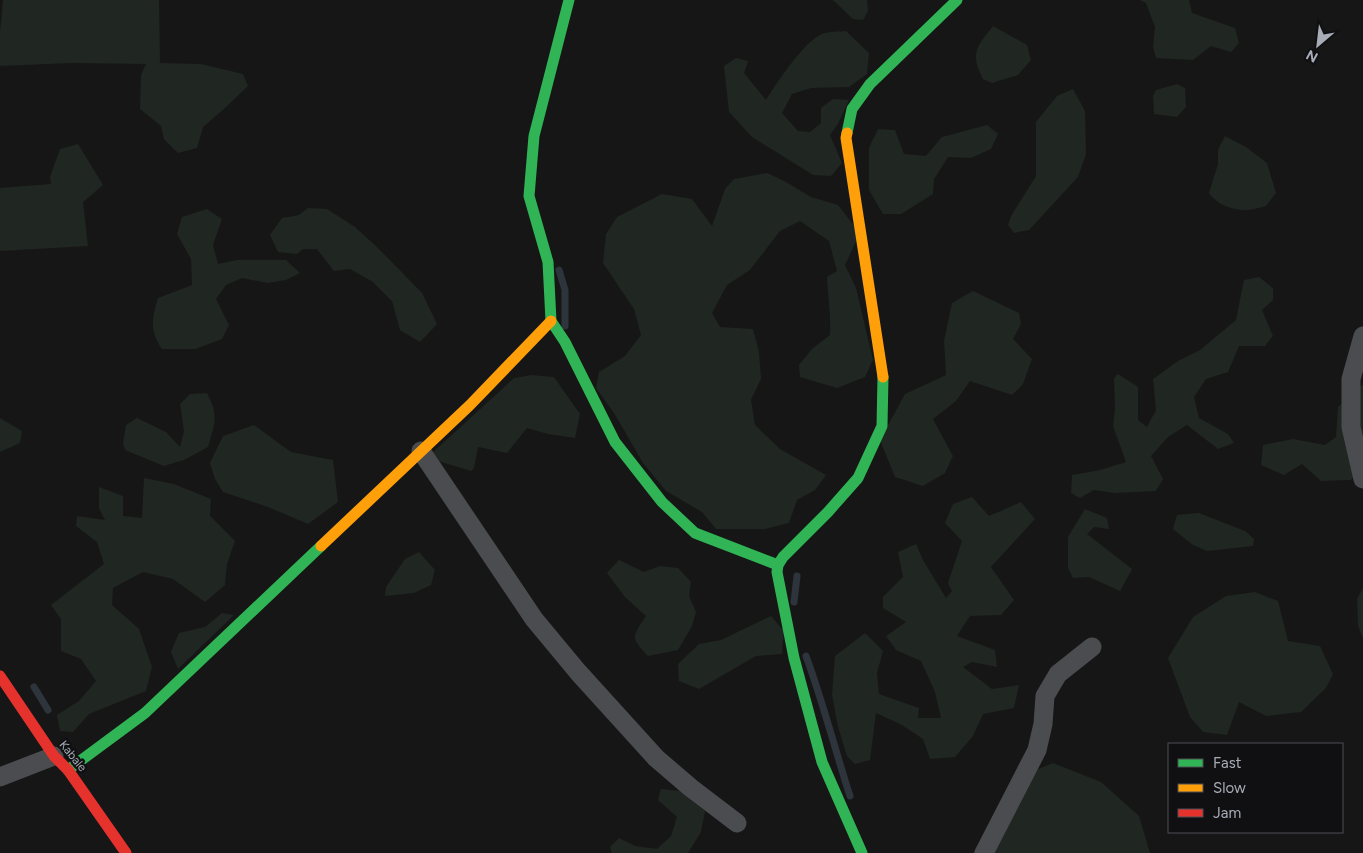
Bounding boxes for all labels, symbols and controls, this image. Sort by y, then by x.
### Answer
north arrow [1293,20,1343,70]
text: N [1303,46,1321,66]
street label: Kabale [56,738,90,775]
legend [1168,743,1343,833]
text: Fast [1213,754,1242,772]
text: Slow [1213,779,1246,797]
text: Jam [1213,804,1241,822]

